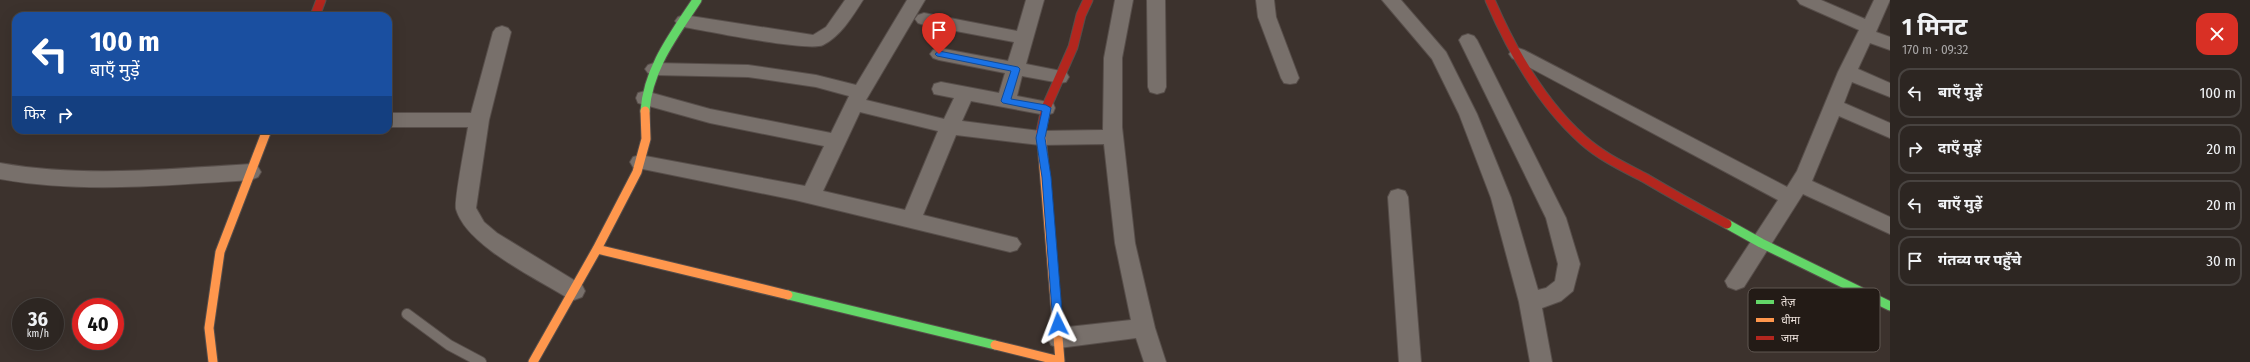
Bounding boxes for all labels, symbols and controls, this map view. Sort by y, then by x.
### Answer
pin [922,13,956,54]
text: 1 मिनट [1902,13,1968,41]
button: close [2196,13,2238,55]
icon: arrive [928,19,950,41]
text: 100 m [90,25,160,58]
icon: left [24,28,76,80]
text: 170 m · 09:32 [1902,42,1968,57]
text: बाएँ मुड़ें [90,59,140,81]
icon: left [1904,82,1926,104]
text: बाएँ मुड़ें [1938,83,1982,101]
text: 100 m [2199,84,2236,102]
icon: right [54,104,76,126]
text: फिर [24,105,46,123]
icon: right [1904,138,1926,160]
text: दाएँ मुड़ें [1938,139,1981,157]
text: 20 m [2207,140,2236,158]
icon: left [1904,194,1926,216]
text: बाएँ मुड़ें [1938,195,1982,213]
text: 20 m [2207,196,2236,214]
icon: arrive [1904,250,1926,272]
text: गंतव्य पर पहुँचे [1938,251,2021,269]
text: 30 m [2206,252,2236,270]
legend [1748,288,1880,352]
text: तेज़ [1781,296,1796,309]
speed limit sign: 40 [72,298,124,350]
position arrow [1037,303,1079,345]
text: 36 [28,307,48,331]
text: धीमा [1781,314,1800,327]
text: km/h [27,328,49,340]
text: जाम [1781,332,1799,345]

